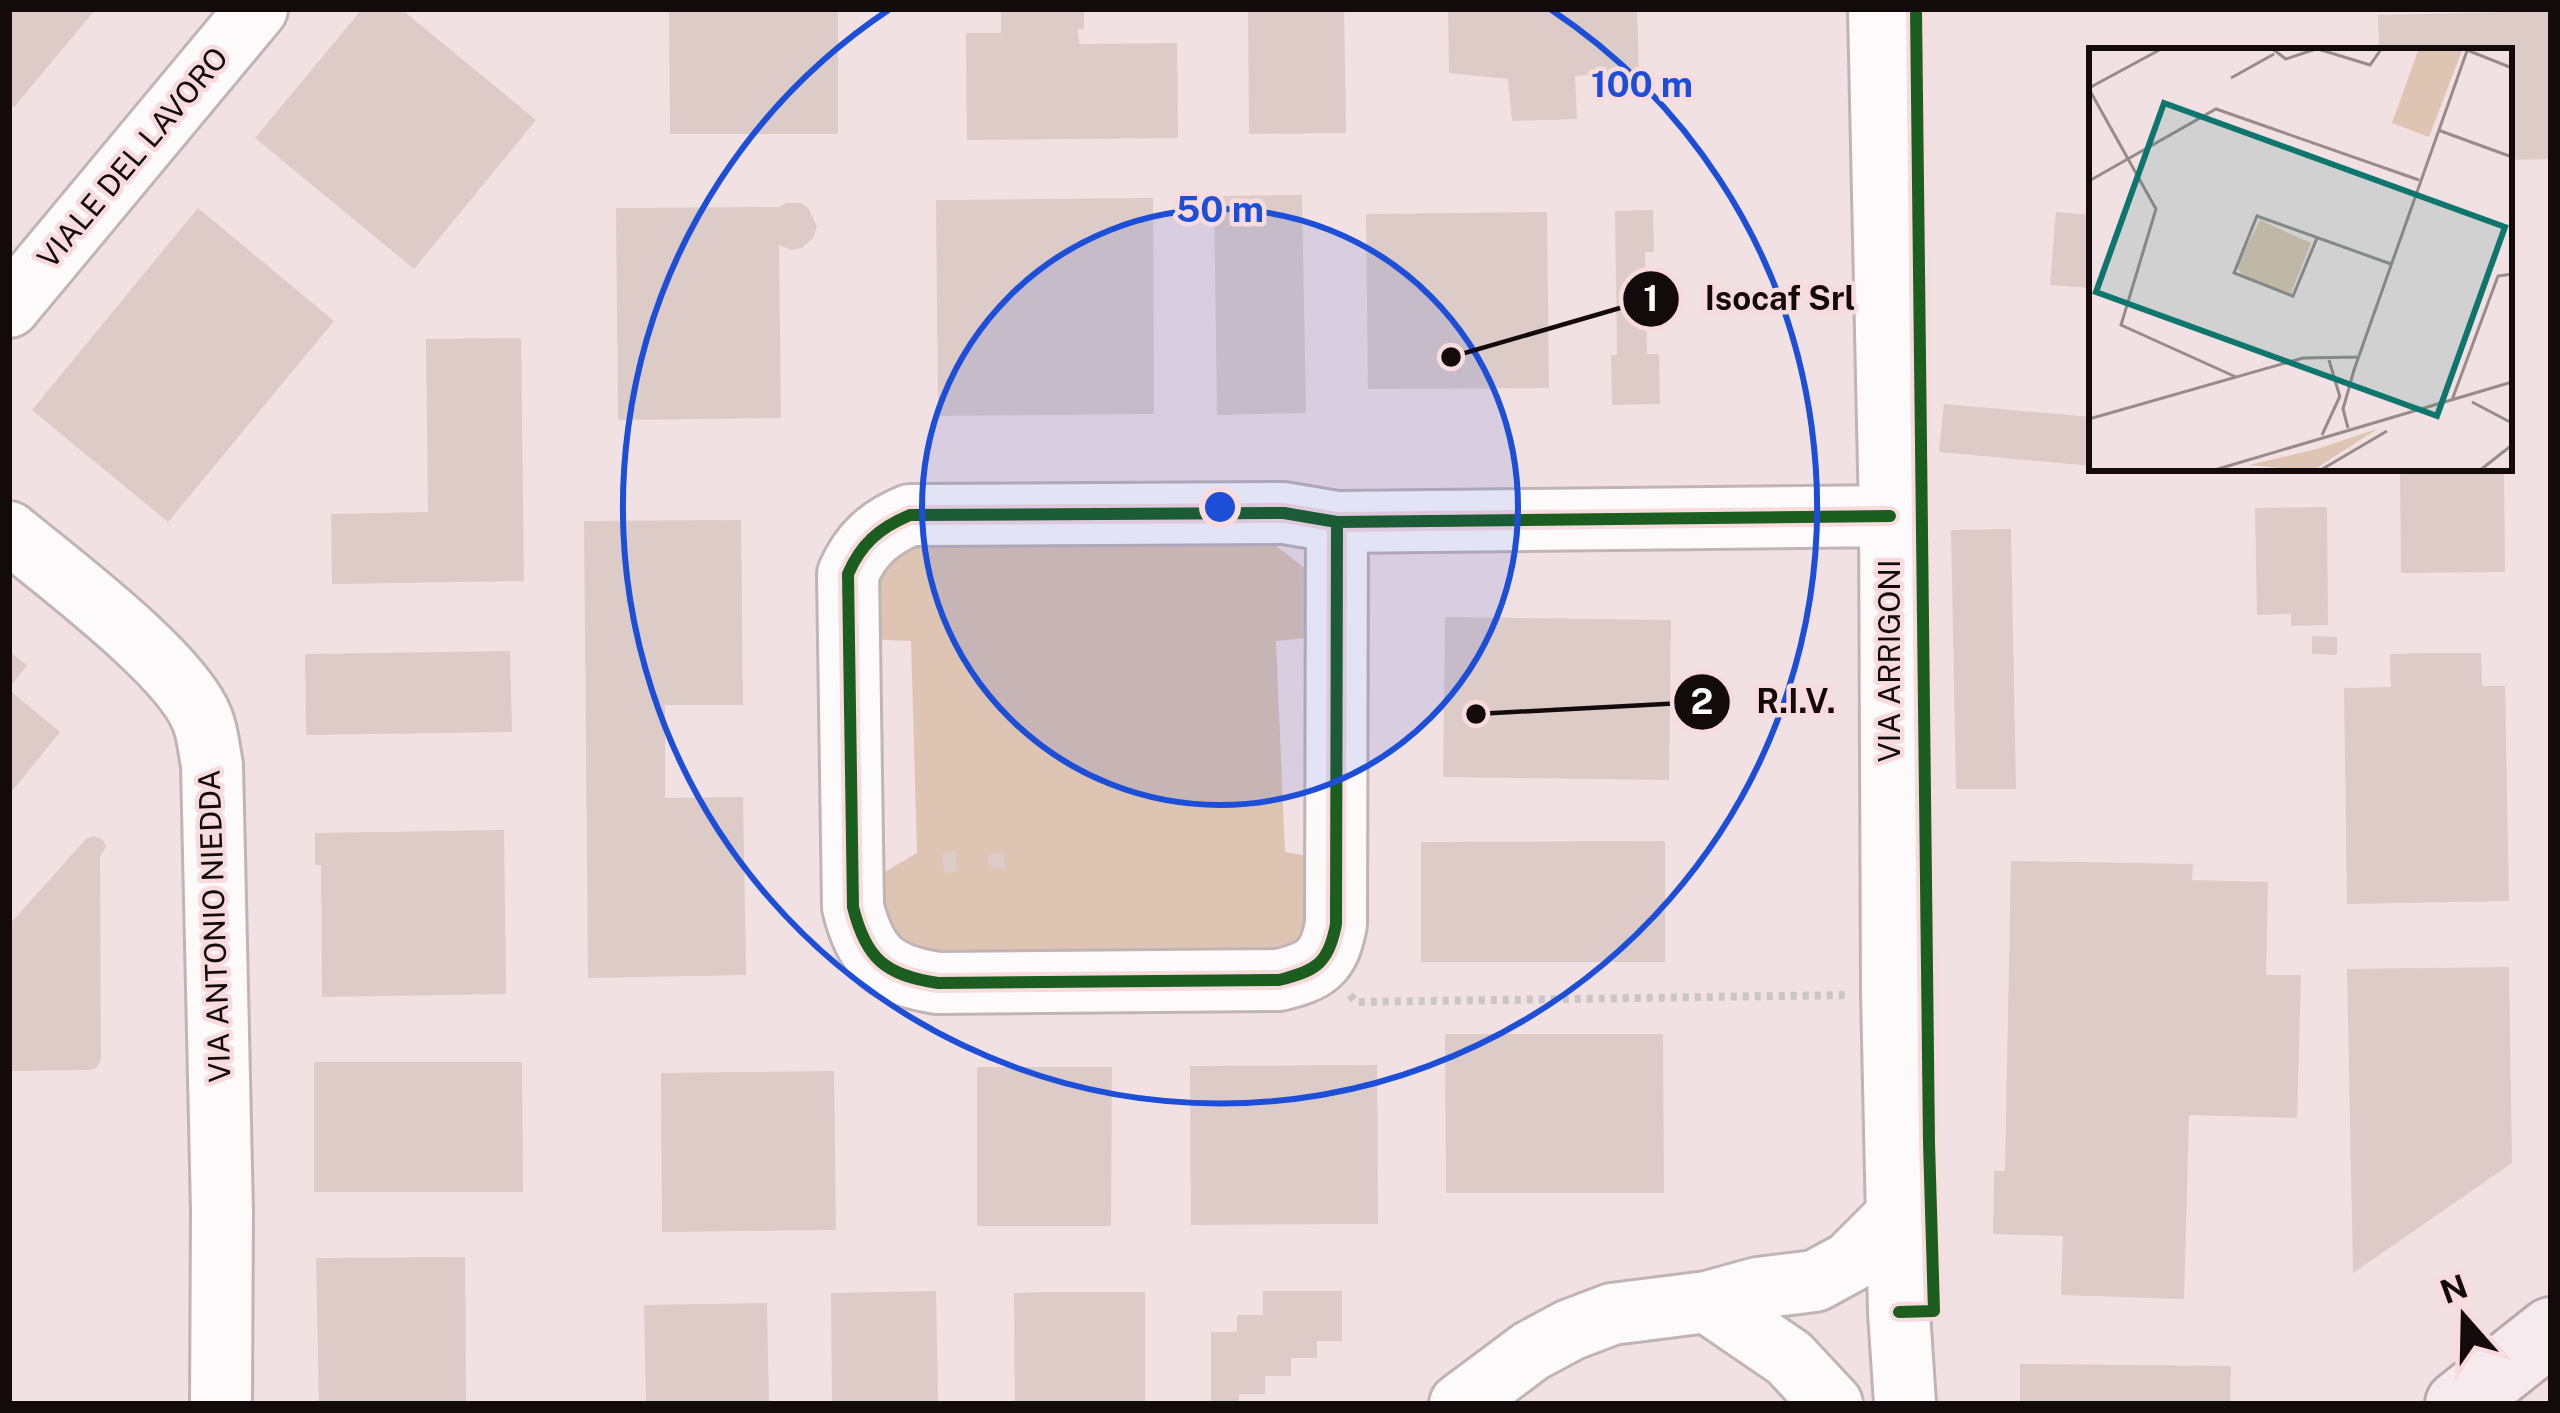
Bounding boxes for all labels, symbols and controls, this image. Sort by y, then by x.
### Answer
street label: VIALE DEL LAVORO [29,40,235,275]
inset map [2089,48,2512,471]
text: 100 m [1591,63,1693,105]
text: 50 m [1176,188,1264,230]
callout: Isocaf Srl [1621,264,1879,333]
text: 1 [1643,277,1659,319]
text: Isocaf Srl [1705,279,1855,317]
centre of rings [1199,486,1241,528]
street label: VIA ARRIGONI [1871,560,1907,762]
callout: R.I.V. [1672,667,1859,736]
text: 2 [1691,680,1713,722]
text: R.I.V. [1756,682,1836,720]
street label: VIA ANTONIO NIEDDA [191,769,237,1083]
north arrow [2404,1257,2524,1377]
text: N [2435,1267,2472,1311]

